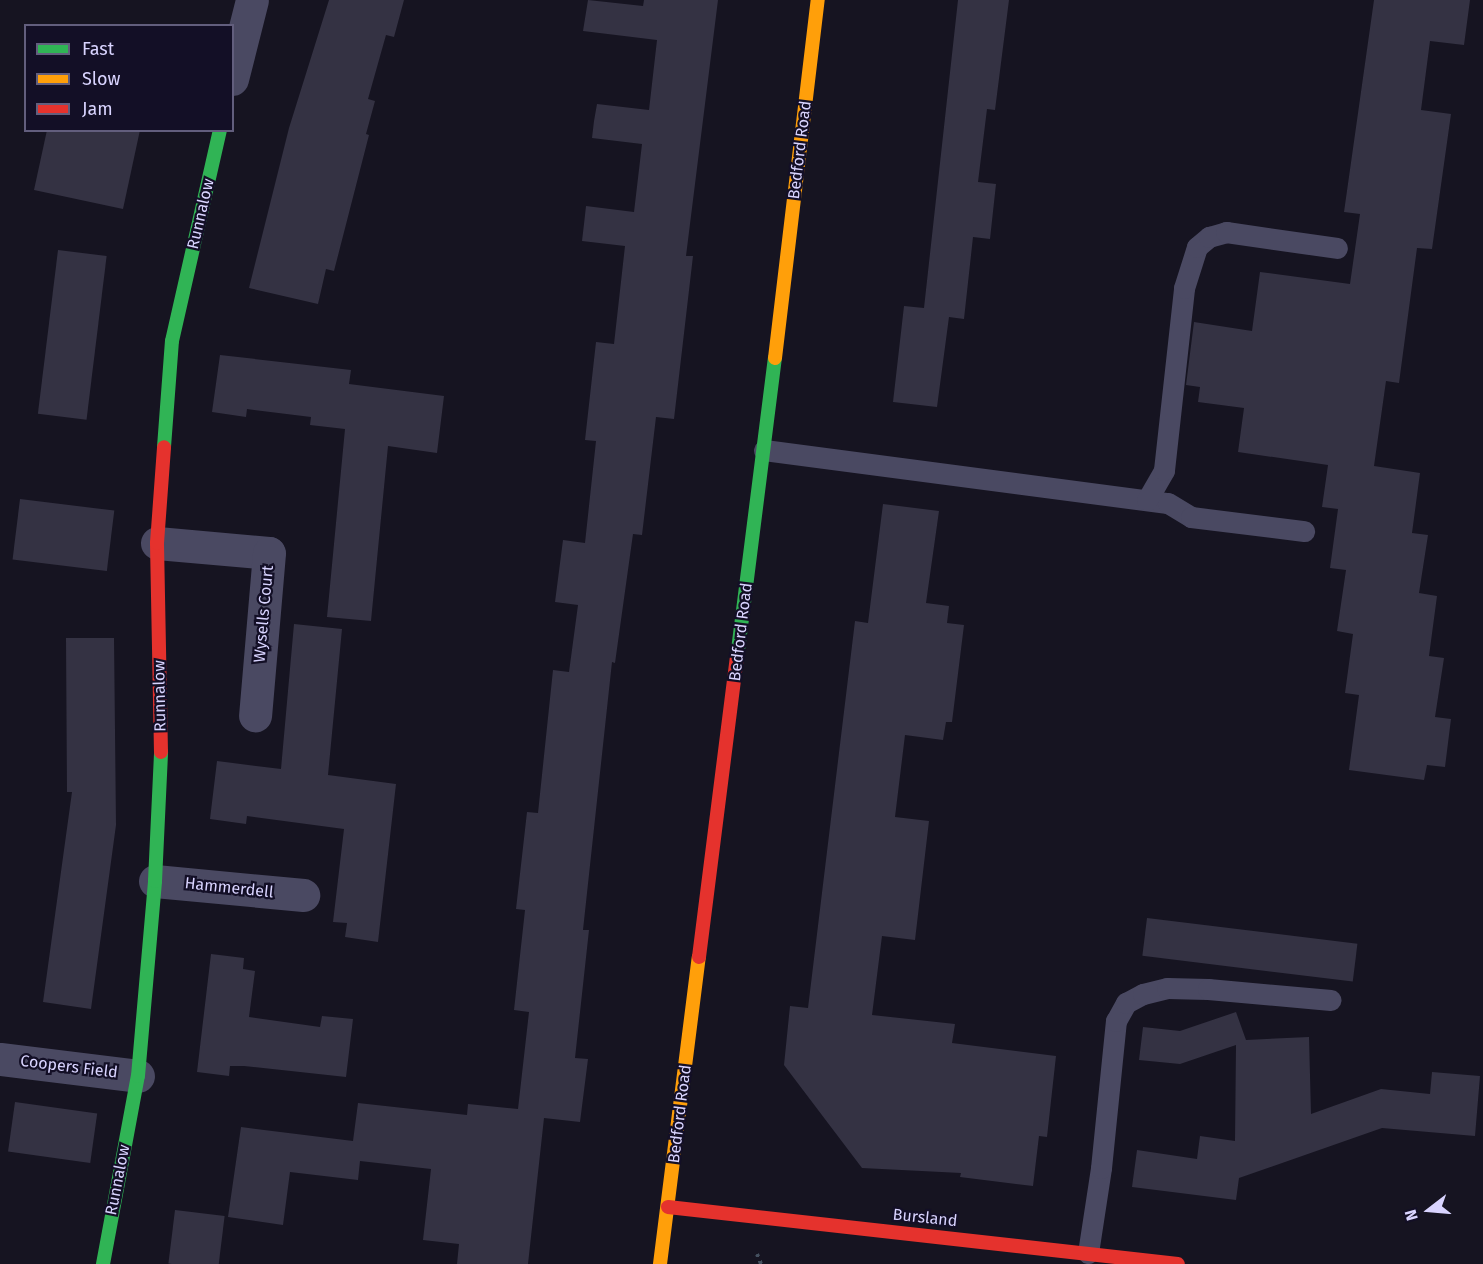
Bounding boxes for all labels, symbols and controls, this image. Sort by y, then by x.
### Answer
legend [24,24,234,132]
text: Fast [82,38,114,60]
text: Slow [82,68,120,90]
text: Jam [82,98,113,120]
street label: Bedford Road [784,100,816,200]
street label: Runnalow [184,177,218,251]
street label: Wysells Court [250,565,278,663]
street label: Bedford Road [725,582,757,682]
street label: Runnalow [150,660,170,732]
street label: Hammerdell [184,874,274,902]
street label: Coopers Field [19,1052,119,1082]
street label: Bedford Road [664,1064,696,1164]
street label: Runnalow [102,1143,134,1217]
north arrow [1399,1180,1459,1240]
street label: Bursland [892,1205,958,1231]
text: N [1401,1207,1422,1223]

